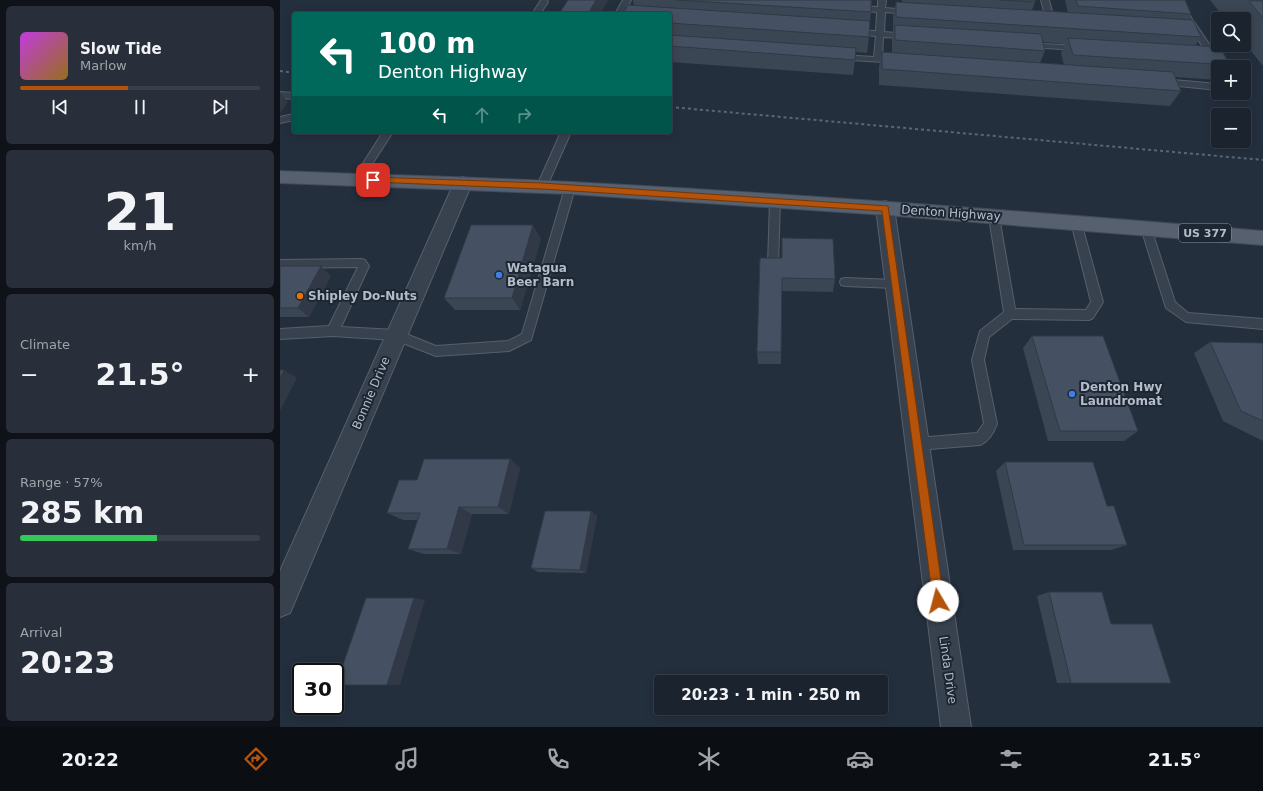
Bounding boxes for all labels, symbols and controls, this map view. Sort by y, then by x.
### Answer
map controls [1211,12,1251,148]
button: search [1211,12,1251,52]
text: 100 m [378,27,475,60]
icon: left [312,28,364,80]
text: Slow Tide [80,40,162,58]
text: Marlow [80,58,127,73]
button: + [1211,60,1251,100]
text: Denton Highway [378,61,527,82]
icon: previous [49,96,71,118]
icon: pause [129,96,151,118]
icon: next [209,96,231,118]
icon: left [429,104,451,126]
icon: ahead [471,104,493,126]
icon: right [513,104,535,126]
button: − [1211,108,1251,148]
pin [356,163,390,197]
icon: arrive [362,169,384,191]
text: 21 [104,182,176,242]
street label: Denton Highway [901,203,1001,223]
road number: US 377 [1179,224,1231,242]
text: km/h [124,238,156,253]
place label: Watagua Beer Barn [507,261,574,289]
marker: Watagua Beer Barn [494,270,504,280]
place label: Shipley Do-Nuts [308,289,417,303]
marker: Shipley Do-Nuts [295,291,305,301]
text: Climate [20,337,70,352]
street label: Bonnie Drive [349,355,393,431]
text: 21.5° [95,357,185,392]
text: − [20,362,38,387]
text: + [242,362,260,387]
place label: Denton Hwy Laundromat [1080,380,1162,408]
marker: Denton Hwy Laundromat [1067,389,1077,399]
text: Range · 57% [20,475,103,490]
text: 285 km [20,495,144,530]
position arrow [917,580,959,622]
text: Arrival [20,625,62,640]
street label: Linda Drive [936,635,960,705]
text: 20:23 [20,645,116,680]
speed limit sign: 30 [292,663,344,715]
text: 20:23 · 1 min · 250 m [681,686,861,704]
icon: directions [242,745,270,773]
icon: music [393,745,421,773]
icon: phone [544,745,572,773]
icon: climate [695,745,723,773]
icon: car [846,745,874,773]
icon: filters [997,745,1025,773]
text: 20:22 [62,749,119,770]
text: 21.5° [1148,749,1201,770]

